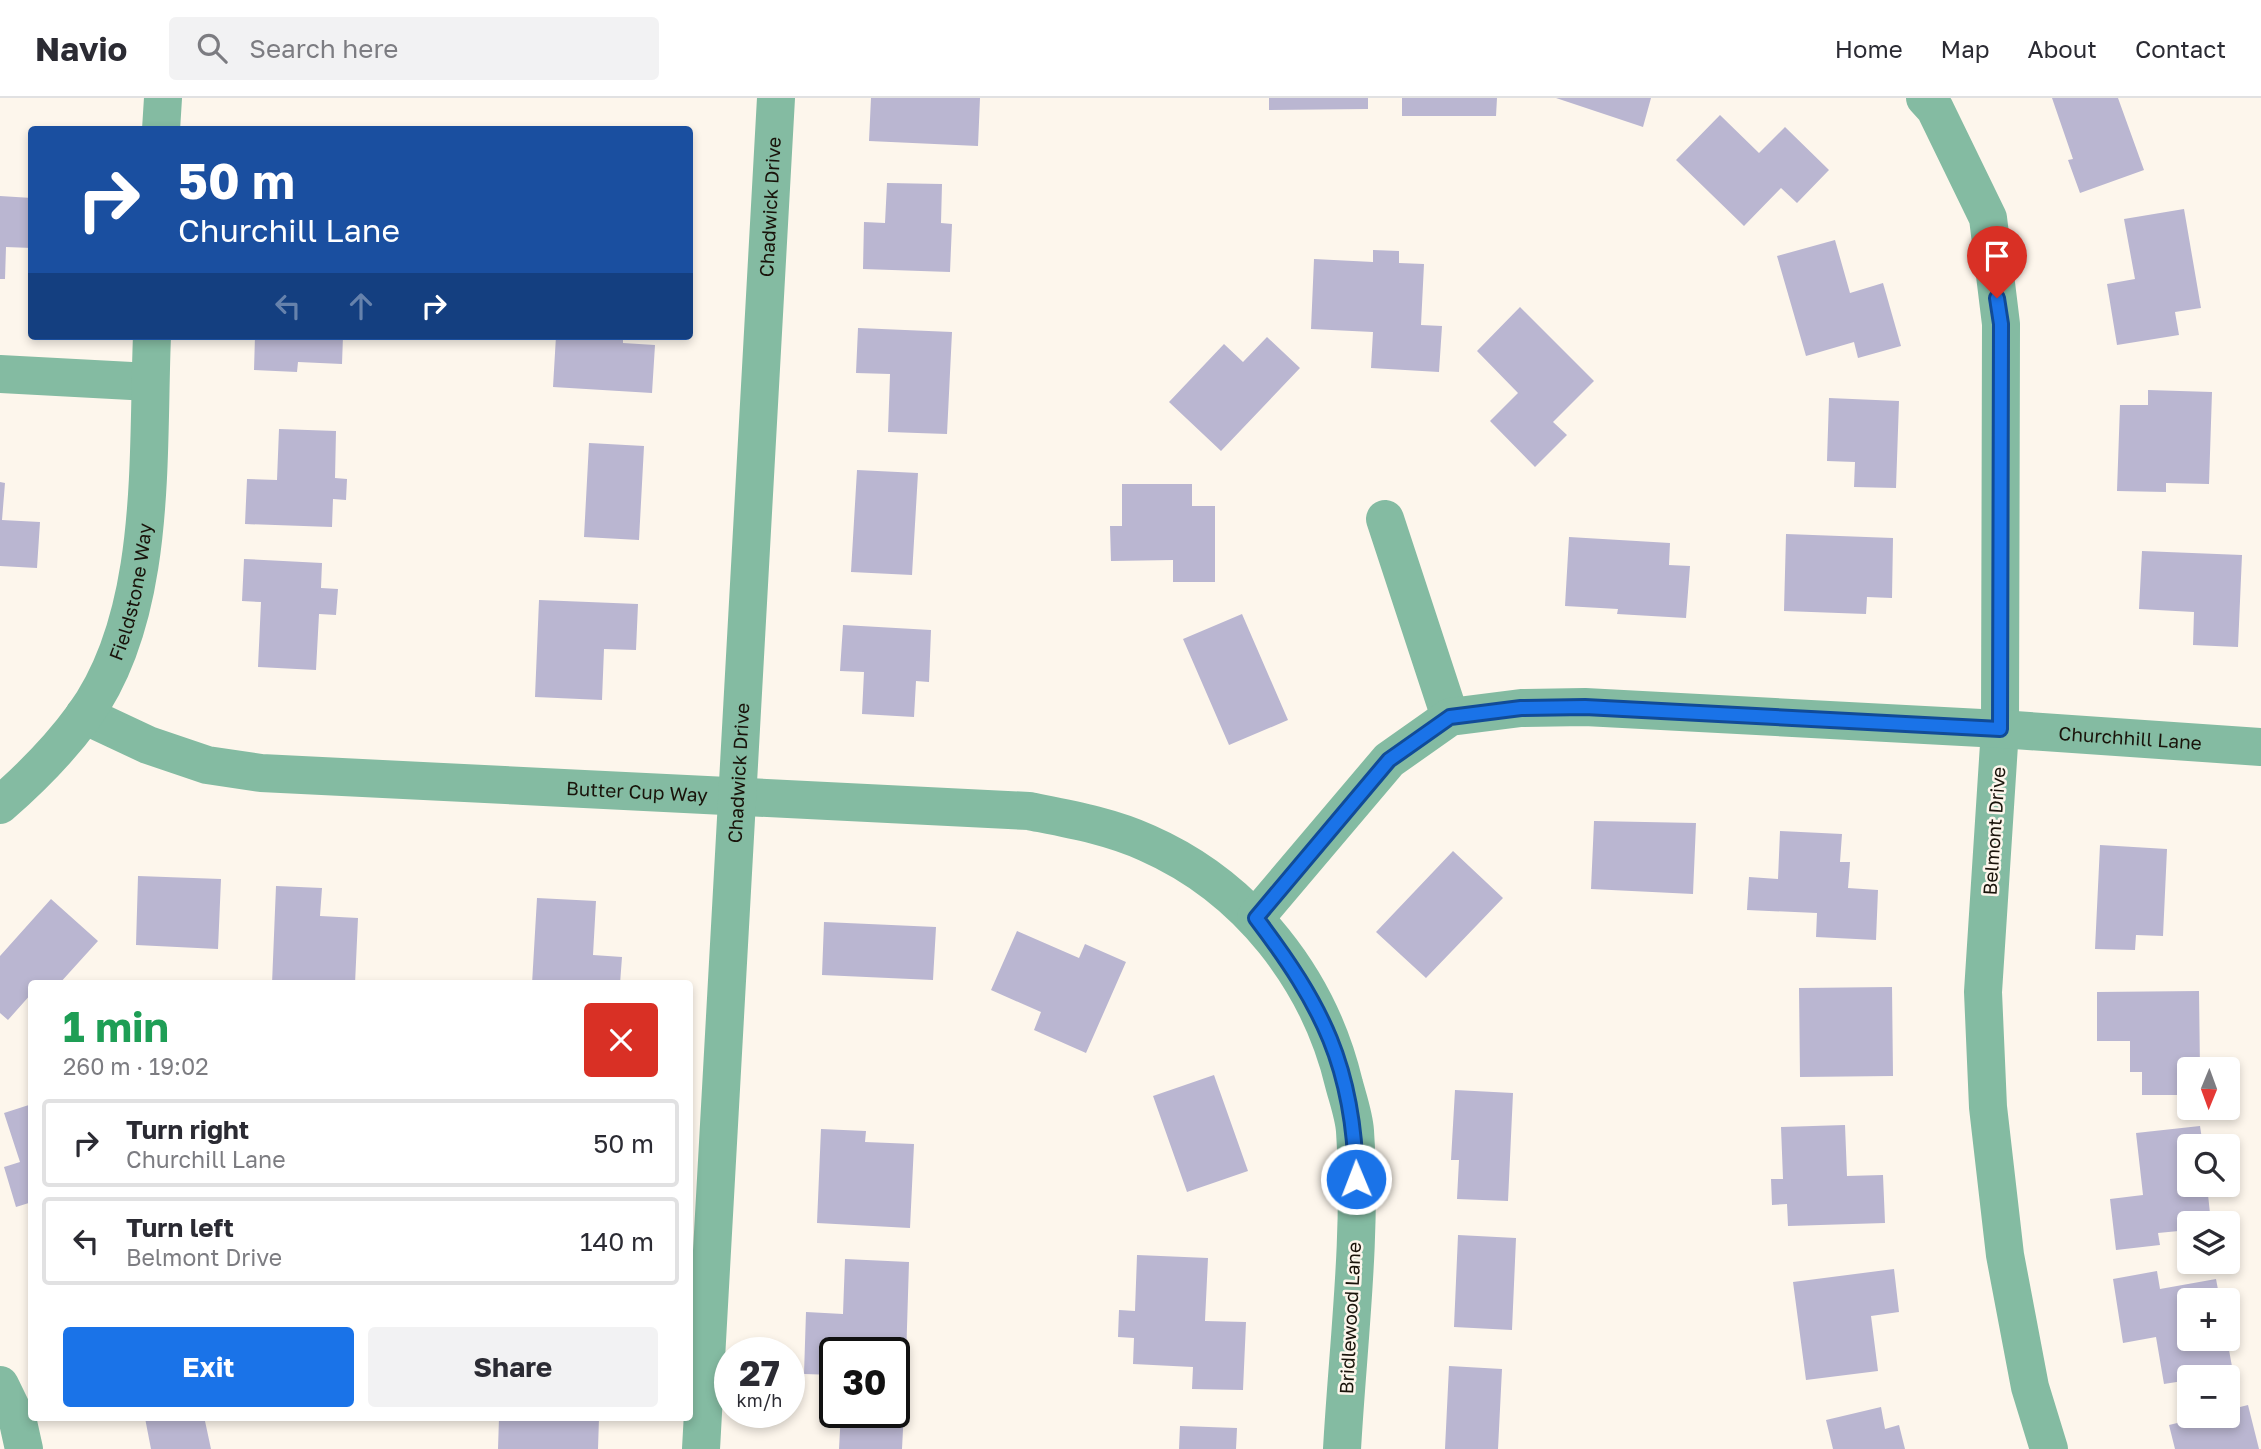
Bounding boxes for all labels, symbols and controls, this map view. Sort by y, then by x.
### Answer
search box [169,17,659,80]
text: Navio [35,29,127,68]
icon: search [193,29,231,67]
text: Search here [249,33,398,64]
text: Home [1835,34,1903,63]
text: Map [1941,34,1990,63]
text: About [2028,34,2097,63]
text: Contact [2135,34,2226,63]
street label: Chadwick Drive [754,136,785,278]
text: 50 m [178,151,295,210]
icon: right [63,154,154,245]
text: Churchill Lane [178,211,400,249]
pin [1967,226,2027,298]
icon: arrive [1978,237,2016,275]
icon: left [269,287,307,325]
icon: ahead [342,287,380,325]
icon: right [415,287,453,325]
street label: Fieldstone Way [104,522,156,664]
street label: Chadwick Drive [723,702,753,844]
street label: Churchhill Lane [2058,721,2203,754]
street label: Belmont Drive [1978,766,2009,896]
street label: Butter Cup Way [566,776,709,806]
text: 1 min [63,1001,169,1051]
button: close [584,1003,658,1077]
text: 260 m · 19:02 [63,1052,209,1080]
north arrow [2177,1057,2240,1120]
map controls [2177,1057,2240,1428]
text: Turn right [126,1114,249,1145]
icon: right [67,1124,105,1162]
text: 50 m [593,1128,654,1159]
button: search [2177,1134,2240,1197]
position arrow [1319,1142,1393,1216]
text: Churchill Lane [126,1145,286,1173]
button: layers [2177,1211,2240,1274]
text: Turn left [126,1212,234,1243]
icon: left [67,1222,105,1260]
text: 140 m [580,1226,654,1257]
street label: Bridlewood Lane [1334,1241,1365,1395]
text: Belmont Drive [126,1243,282,1271]
button: + [2177,1288,2240,1351]
button: Exit [63,1327,354,1407]
button: Share [368,1327,658,1407]
speed limit sign: 30 [819,1337,910,1428]
text: 27 [739,1352,780,1394]
button: − [2177,1365,2240,1428]
text: km/h [737,1389,782,1411]

